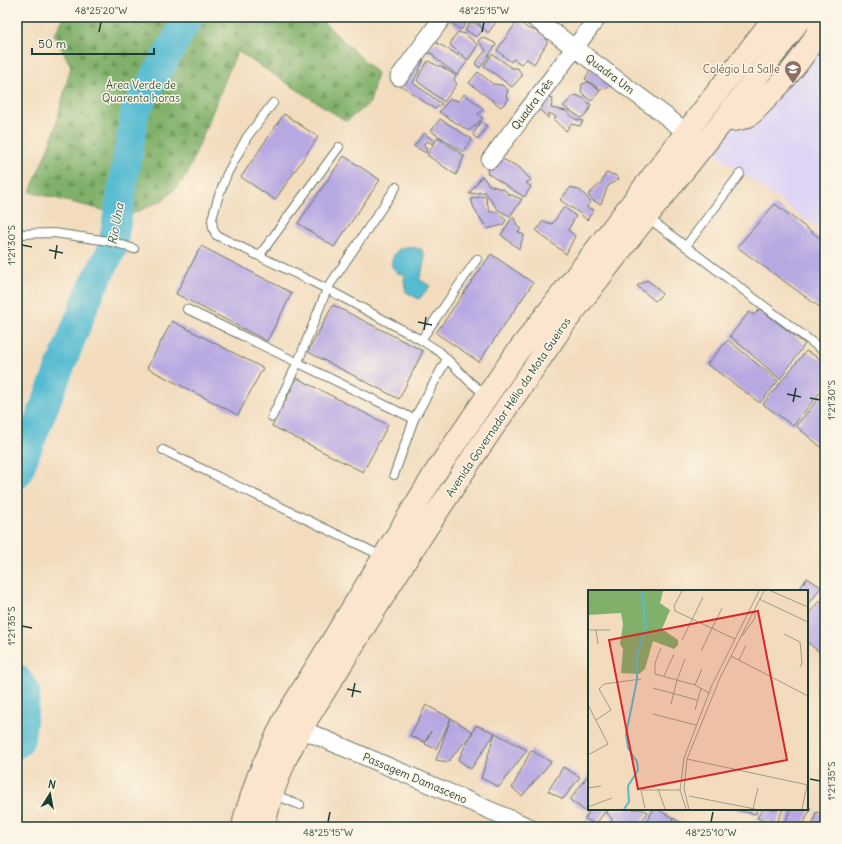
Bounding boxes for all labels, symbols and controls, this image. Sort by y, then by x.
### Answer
text: 48°25'20"W [75,4,127,17]
text: 48°25'15"W [459,4,509,17]
scale bar [32,30,154,56]
text: 50 m [38,36,67,51]
street label: Quadra Um [583,51,638,97]
school or university icon: Colégio La Salle [783,59,803,84]
place label: Colégio La Salle [703,62,780,76]
street label: Quadra Três [508,76,556,132]
park label: Área Verde de Quarenta horas [102,77,180,105]
water label: Rio Una [104,201,127,246]
text: 1°21'30"S [5,225,18,265]
street label: Avenida Governador Hélio da Mota Gueiros [443,315,573,499]
text: 1°21'30"S [825,380,838,420]
inset map [588,590,808,810]
text: 1°21'35"S [5,606,18,646]
street label: Passagem Damasceno [361,750,469,806]
text: 1°21'35"S [825,761,838,801]
north arrow [30,774,70,814]
text: N [47,777,57,792]
text: 48°25'15"W [303,826,353,839]
text: 48°25'10"W [685,826,737,839]

